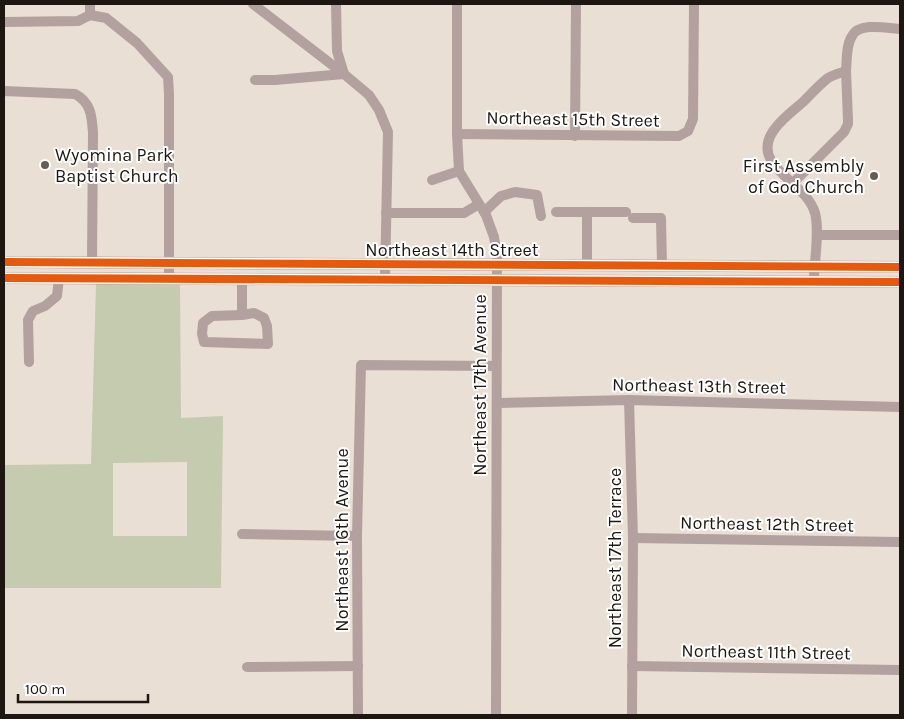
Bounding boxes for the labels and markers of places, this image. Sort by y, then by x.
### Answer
place label: Wyomina Park Baptist Church [55,144,179,187]
place label: First Assembly of God Church [743,155,865,198]
marker: Wyomina Park Baptist Church [39,159,51,171]
marker: First Assembly of God Church [868,170,880,182]

